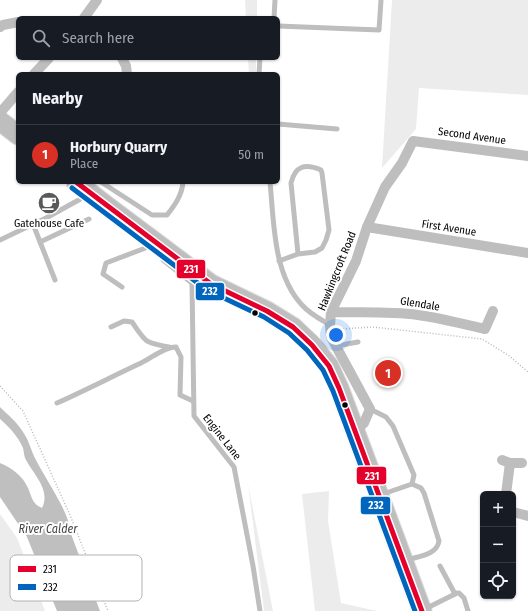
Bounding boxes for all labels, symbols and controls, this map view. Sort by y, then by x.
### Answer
search box [16,16,280,60]
icon: search [30,27,52,49]
text: Search here [62,29,134,47]
text: Nearby [32,88,83,109]
street label: Second Avenue [437,125,507,147]
text: Horbury Quarry [70,138,167,156]
text: 1 [42,147,48,162]
text: 50 m [238,147,264,162]
text: Place [70,156,98,171]
cafe icon: Gatehouse Cafe [36,190,62,216]
place label: Gatehouse Cafe [14,217,84,230]
street label: First Avenue [421,217,477,239]
street label: Hawkingcroft Road [315,229,359,313]
line badge: 231 [176,259,206,279]
text: 231 [183,263,198,276]
line badge: 232 [195,282,225,301]
text: 232 [201,285,218,298]
street label: Glendale [399,294,441,314]
unlabelled marker [250,308,260,318]
your location [326,325,346,345]
pin: 1 [375,358,401,388]
unlabelled marker [340,400,350,410]
street label: Engine Lane [200,412,244,462]
line badge: 231 [356,466,387,485]
text: 231 [364,470,379,483]
map controls [480,491,516,599]
button: + [480,491,516,527]
line badge: 232 [360,496,391,515]
text: 232 [367,499,384,512]
water label: River Calder [19,522,78,536]
button: − [480,527,516,563]
legend [10,555,142,601]
text: 231 [43,563,57,576]
button: locate [480,563,516,599]
text: 232 [43,581,58,594]

